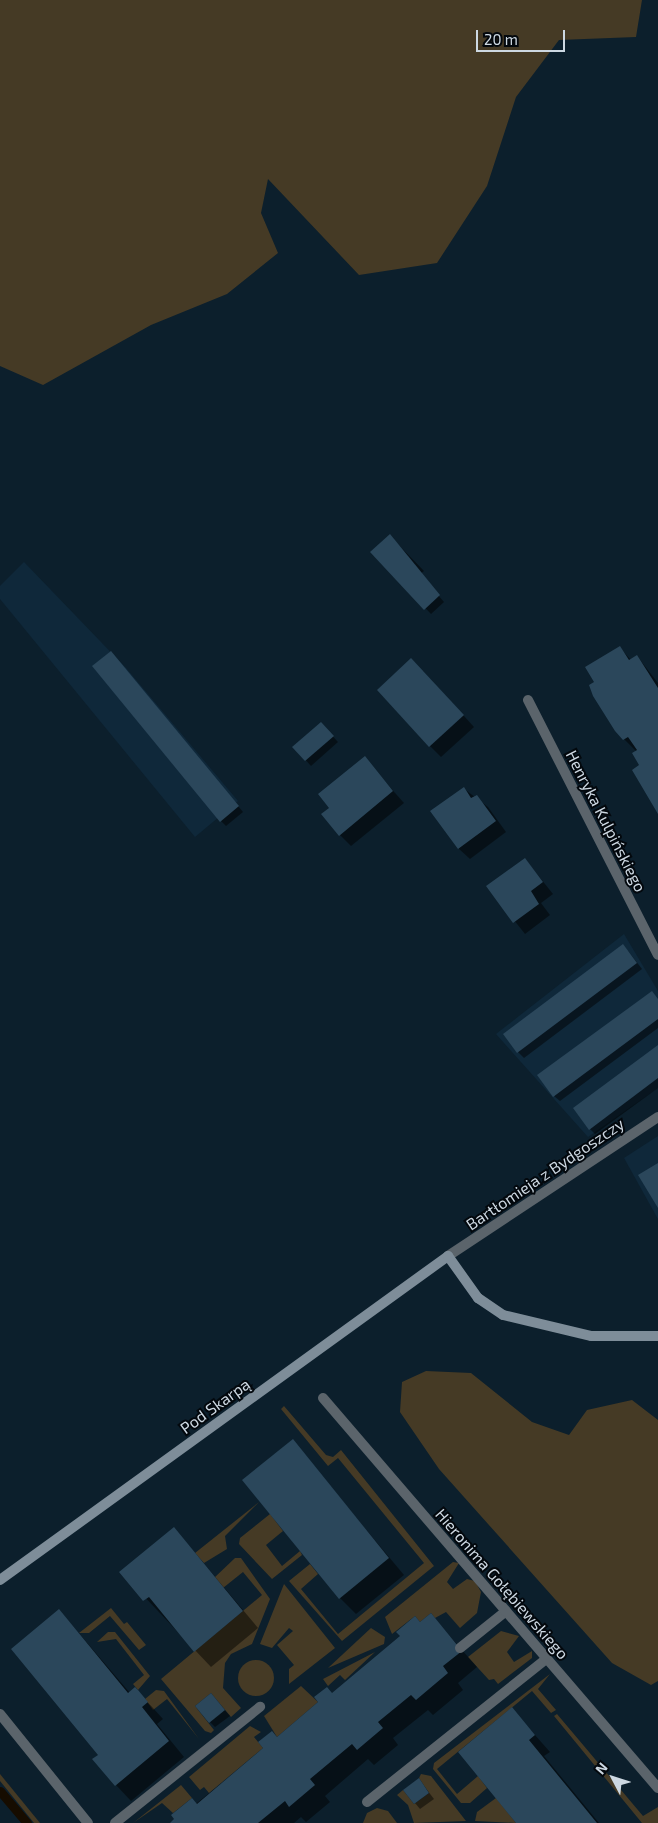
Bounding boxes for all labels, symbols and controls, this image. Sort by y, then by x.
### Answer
scale bar [478,20,567,52]
text: 20 m [484,30,518,48]
street label: Henryka Kulpińskiego [562,747,650,895]
street label: Bartłomieja z Bydgoszczy [462,1114,628,1234]
street label: Pod Skarpą [176,1374,254,1438]
street label: Hieronima Gołębiewskiego [432,1505,572,1663]
north arrow [588,1753,638,1803]
text: N [591,1759,611,1777]

